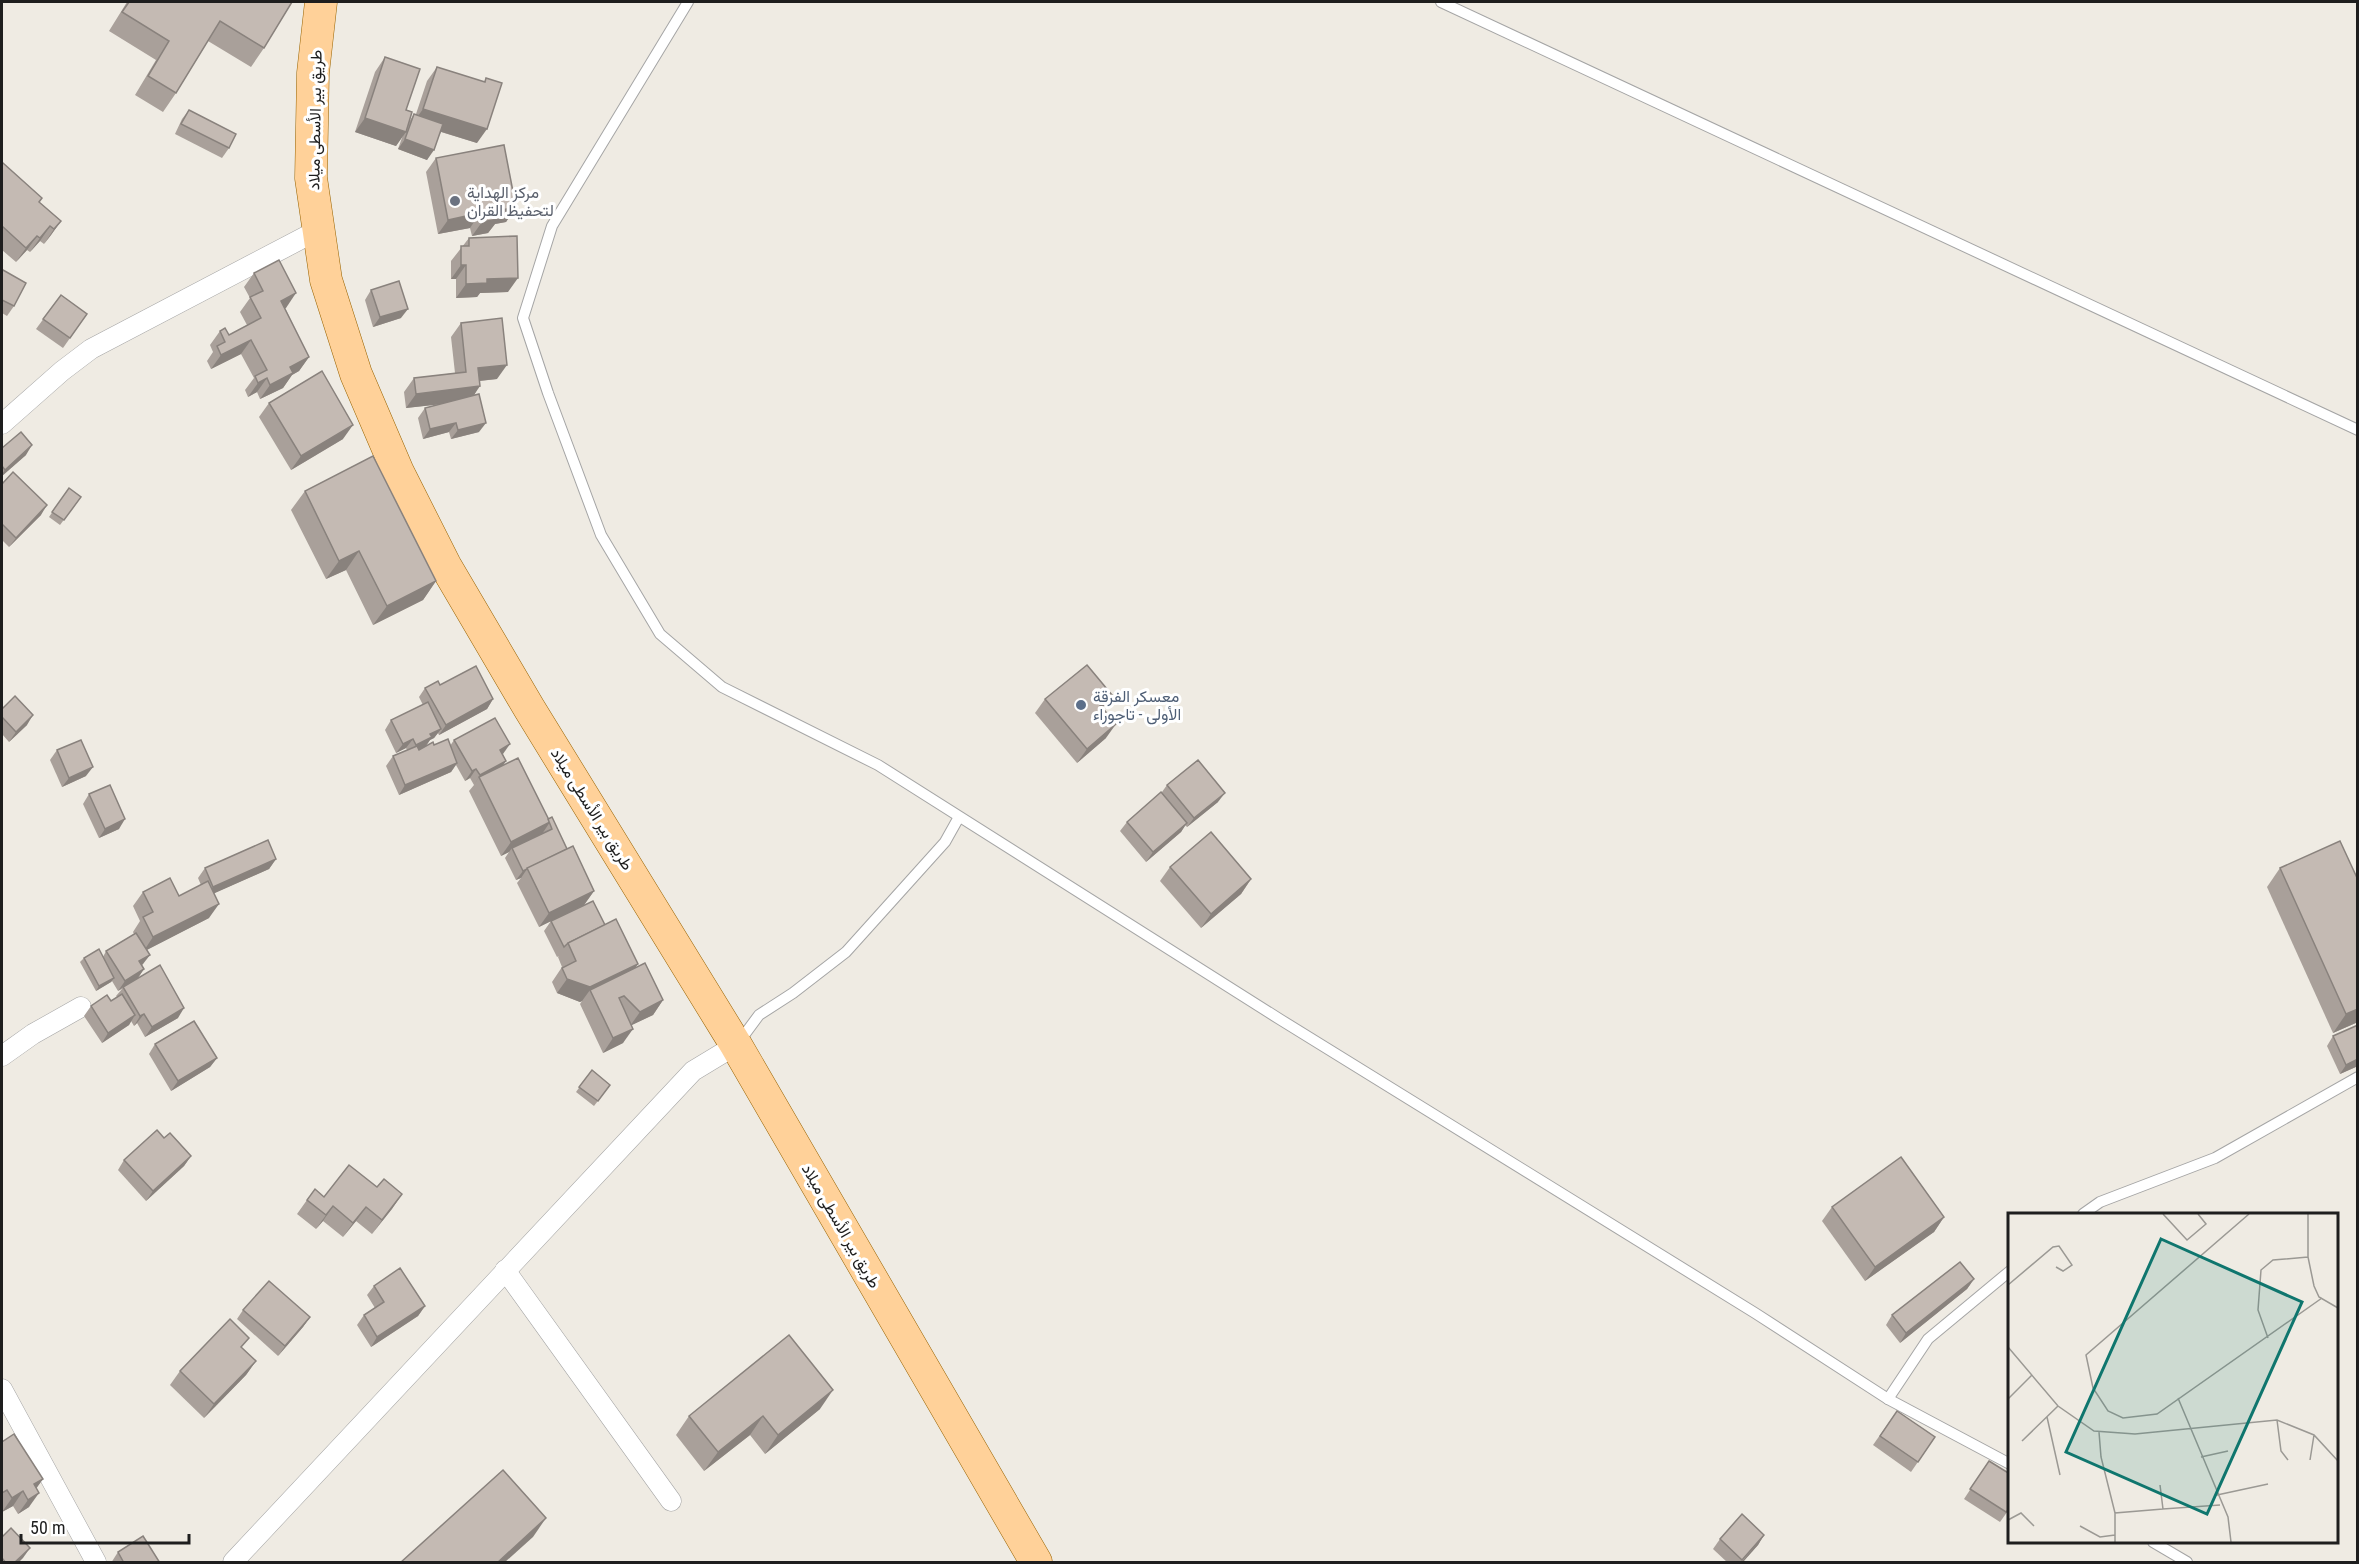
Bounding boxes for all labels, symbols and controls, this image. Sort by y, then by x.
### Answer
street label: طريق بير الأسطى ميلاد [304,50,327,190]
place label: مركز الهداية لتحفيظ القران [467,183,554,221]
marker: مركز الهداية لتحفيظ القران [448,194,462,208]
place label: معسكر الفرقة الأولى - تاجوراء [1093,687,1181,725]
marker: معسكر الفرقة الأولى - تاجوراء [1074,698,1088,712]
street label: طريق بير الأسطى ميلاد [546,744,637,874]
street label: طريق بير الأسطى ميلاد [797,1160,884,1292]
inset map [2008,1213,2338,1543]
scale bar [21,1507,189,1545]
text: 50 m [30,1517,65,1538]

